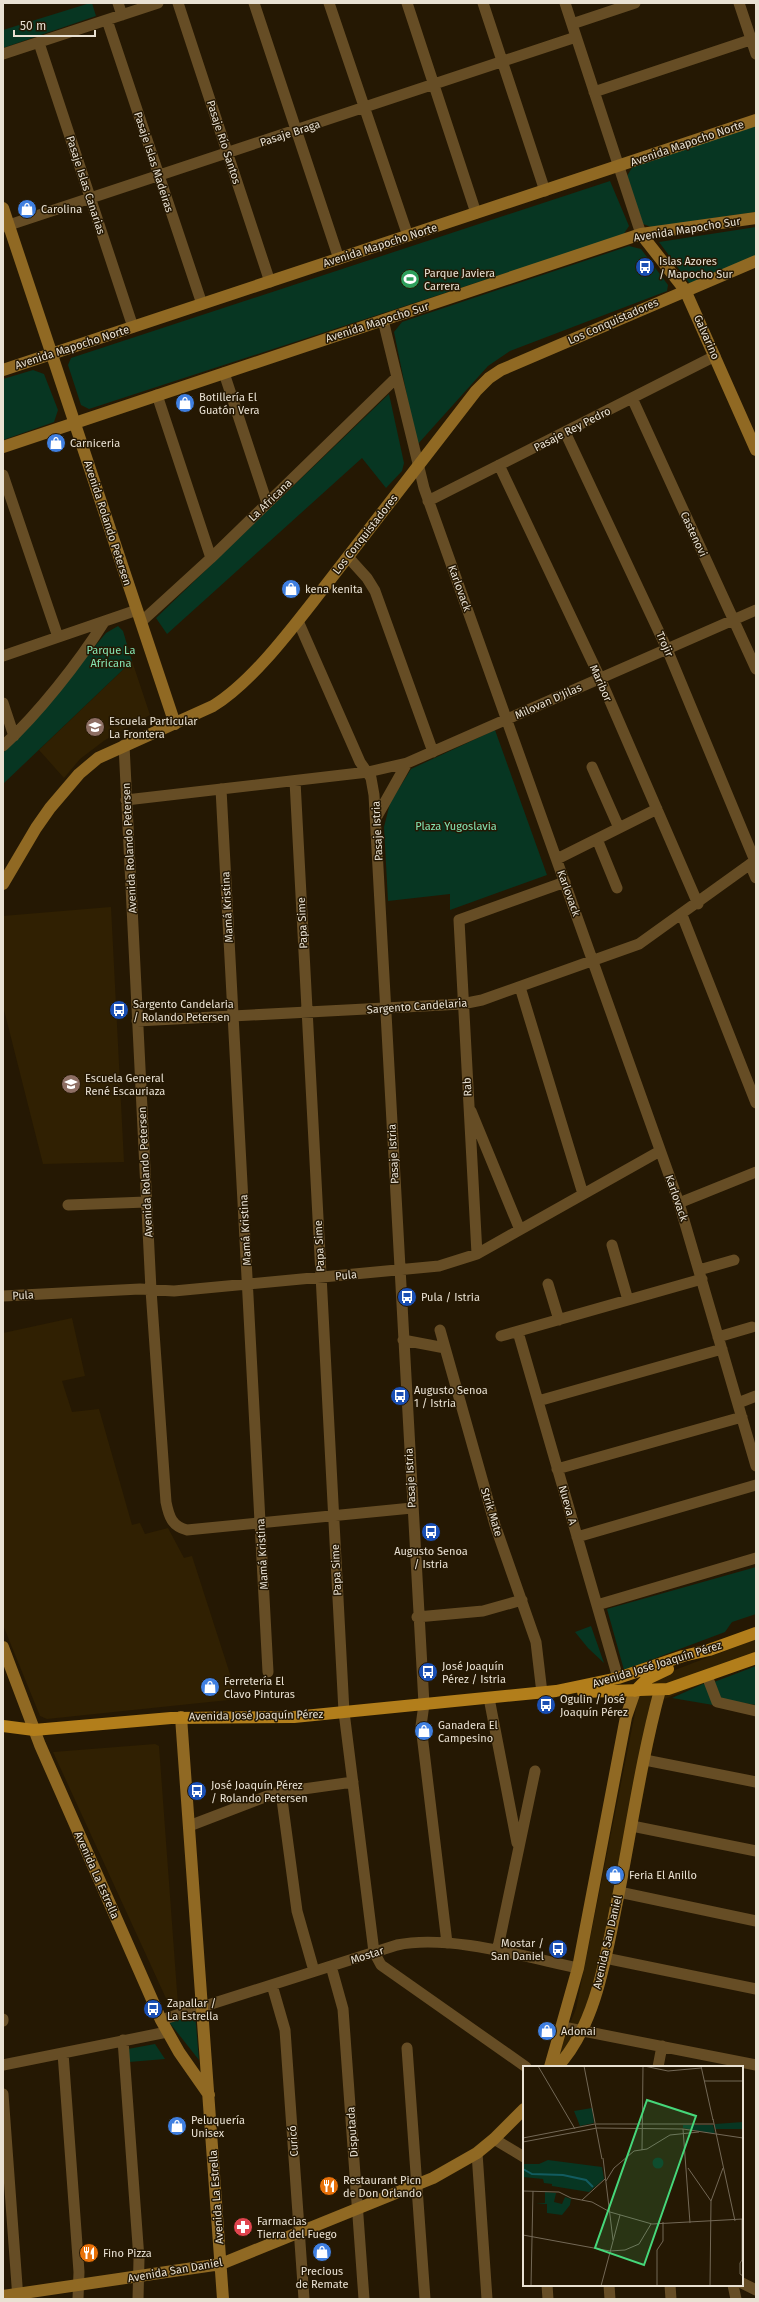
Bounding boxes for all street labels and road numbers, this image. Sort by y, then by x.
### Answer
street label: Pasaje Río Santos [204,99,243,186]
street label: Pasaje Islas Madeiras [131,110,176,214]
street label: Pasaje Braga [258,118,322,149]
street label: Avenida Mapocho Norte [629,118,746,169]
street label: Pasaje Islas Canarias [63,134,108,236]
street label: Avenida Mapocho Sur [633,215,742,244]
street label: Avenida Mapocho Norte [321,221,439,270]
street label: Los Conquistadores [566,296,660,347]
street label: Avenida Mapocho Sur [324,299,431,345]
street label: Galvarino [691,313,722,361]
street label: Avenida Mapocho Norte [13,323,131,372]
street label: Pasaje Rey Pedro [532,405,613,454]
street label: Avenida Rolando Petersen [81,459,134,587]
street label: La Africana [246,477,295,524]
street label: Los Conquistadores [330,492,401,577]
street label: Castenovi [677,510,710,559]
street label: Karlovack [445,563,474,613]
street label: Trojir [653,630,676,659]
street label: Maribor [587,663,615,704]
street label: Milovan D'Jilas [513,681,584,722]
street label: Avenida Rolando Petersen [120,782,139,914]
street label: Pasaje Istria [369,801,386,861]
street label: Karlovack [554,868,583,918]
street label: Mamá Kristina [219,871,236,943]
street label: Papa Sime [295,897,310,949]
street label: Sargento Candelaria [366,997,468,1016]
street label: Rab [461,1077,474,1097]
street label: Avenida Rolando Petersen [136,1106,155,1238]
street label: Pasaje Istria [385,1124,402,1184]
street label: Karlovack [663,1173,691,1223]
street label: Mamá Kristina [237,1194,254,1266]
street label: Papa Sime [312,1220,327,1272]
street label: Pula [335,1268,357,1283]
street label: Pula [12,1288,34,1303]
street label: Pasaje Istria [402,1448,419,1508]
street label: Nueva A [556,1484,580,1527]
street label: Strik Mate [478,1486,505,1538]
street label: Mamá Kristina [254,1518,271,1590]
street label: Papa Sime [329,1544,344,1596]
street label: Avenida José Joaquín Pérez [591,1639,723,1690]
street label: Avenida José Joaquín Pérez [189,1708,323,1723]
street label: Avenida La Estrella [71,1830,122,1921]
street label: Avenida San Daniel [590,1894,625,1990]
street label: Mostar [349,1944,386,1967]
street label: Disputada [344,2106,361,2158]
street label: Curicó [286,2125,301,2157]
street label: Avenida La Estrella [207,2150,226,2244]
street label: Avenida San Daniel [127,2256,223,2285]

